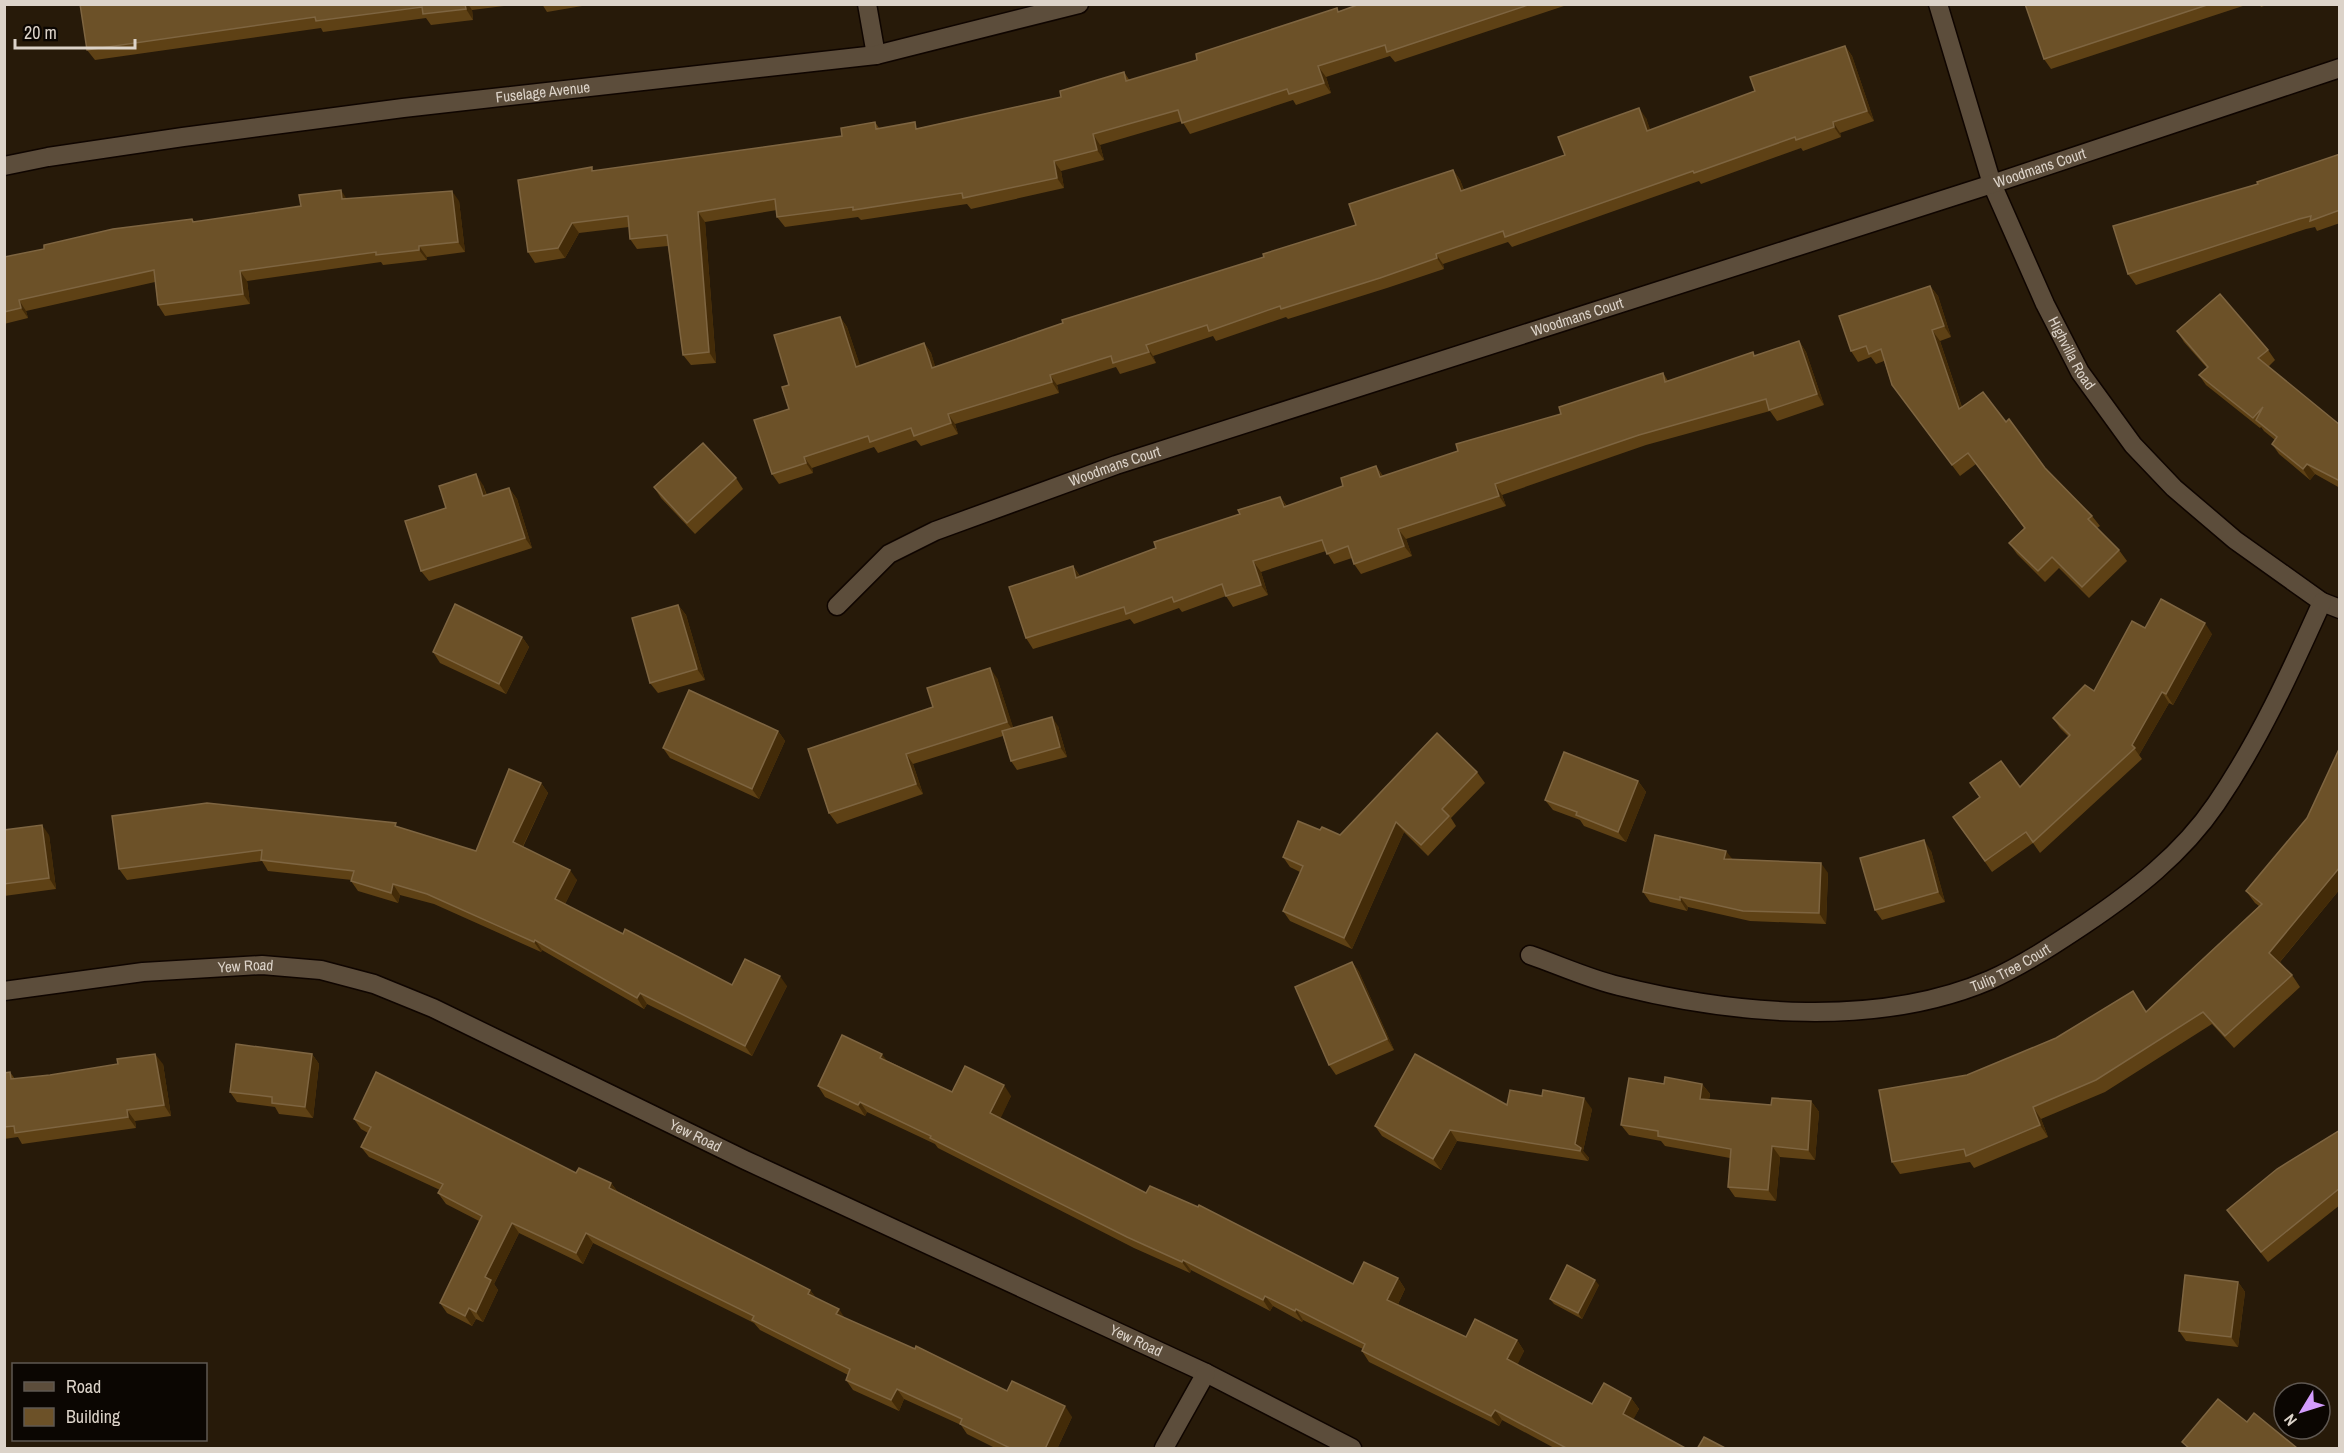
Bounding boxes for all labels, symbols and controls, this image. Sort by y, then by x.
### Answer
scale bar [15,12,135,50]
text: 20 m [24,20,57,45]
street label: Fuselage Avenue [494,76,591,108]
street label: Woodmans Court [1991,142,2089,193]
street label: Woodmans Court [1528,292,1626,341]
street label: Highvilla Road [2043,313,2101,394]
street label: Woodmans Court [1066,440,1164,491]
street label: Tulip Tree Court [1967,938,2055,997]
street label: Yew Road [217,954,274,978]
street label: Yew Road [666,1114,725,1157]
street label: Yew Road [1106,1319,1166,1361]
legend [12,1363,207,1441]
text: Road [66,1374,101,1399]
north arrow [2272,1381,2332,1441]
text: Building [66,1404,121,1429]
text: N [2279,1410,2302,1431]

